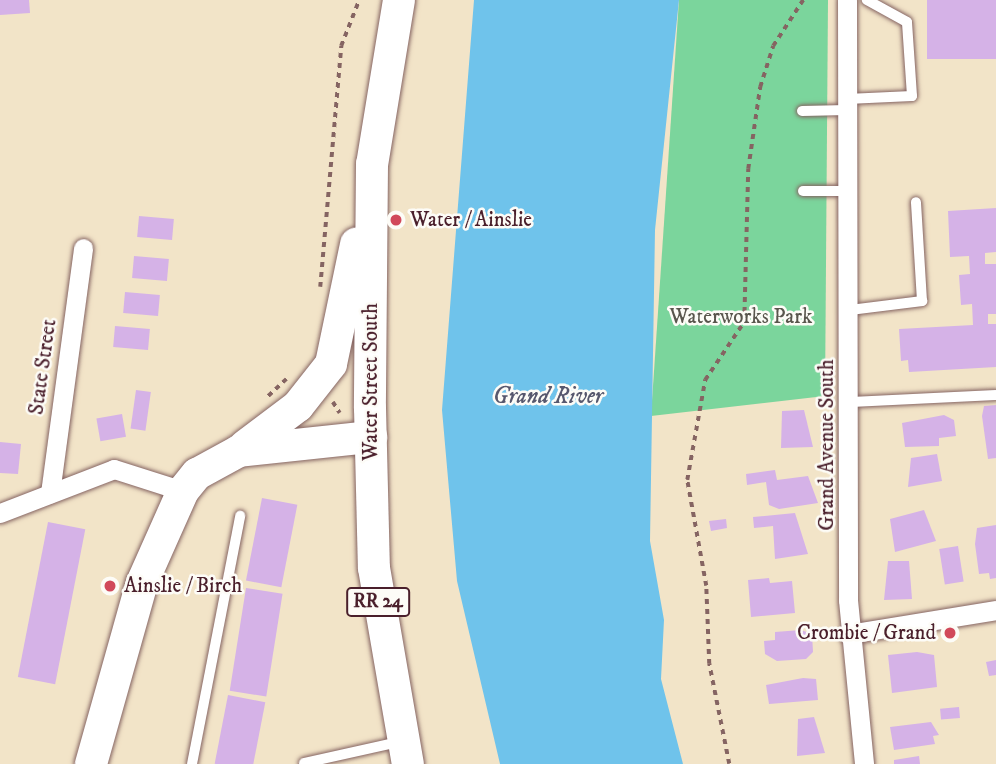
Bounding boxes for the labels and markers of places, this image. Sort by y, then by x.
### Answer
place label: Water / Ainslie [410,207,532,233]
marker: Water / Ainslie [388,212,404,228]
place label: Ainslie / Birch [124,573,242,599]
marker: Ainslie / Birch [102,578,118,594]
place label: Crombie / Grand [797,620,936,646]
marker: Crombie / Grand [942,625,958,641]

